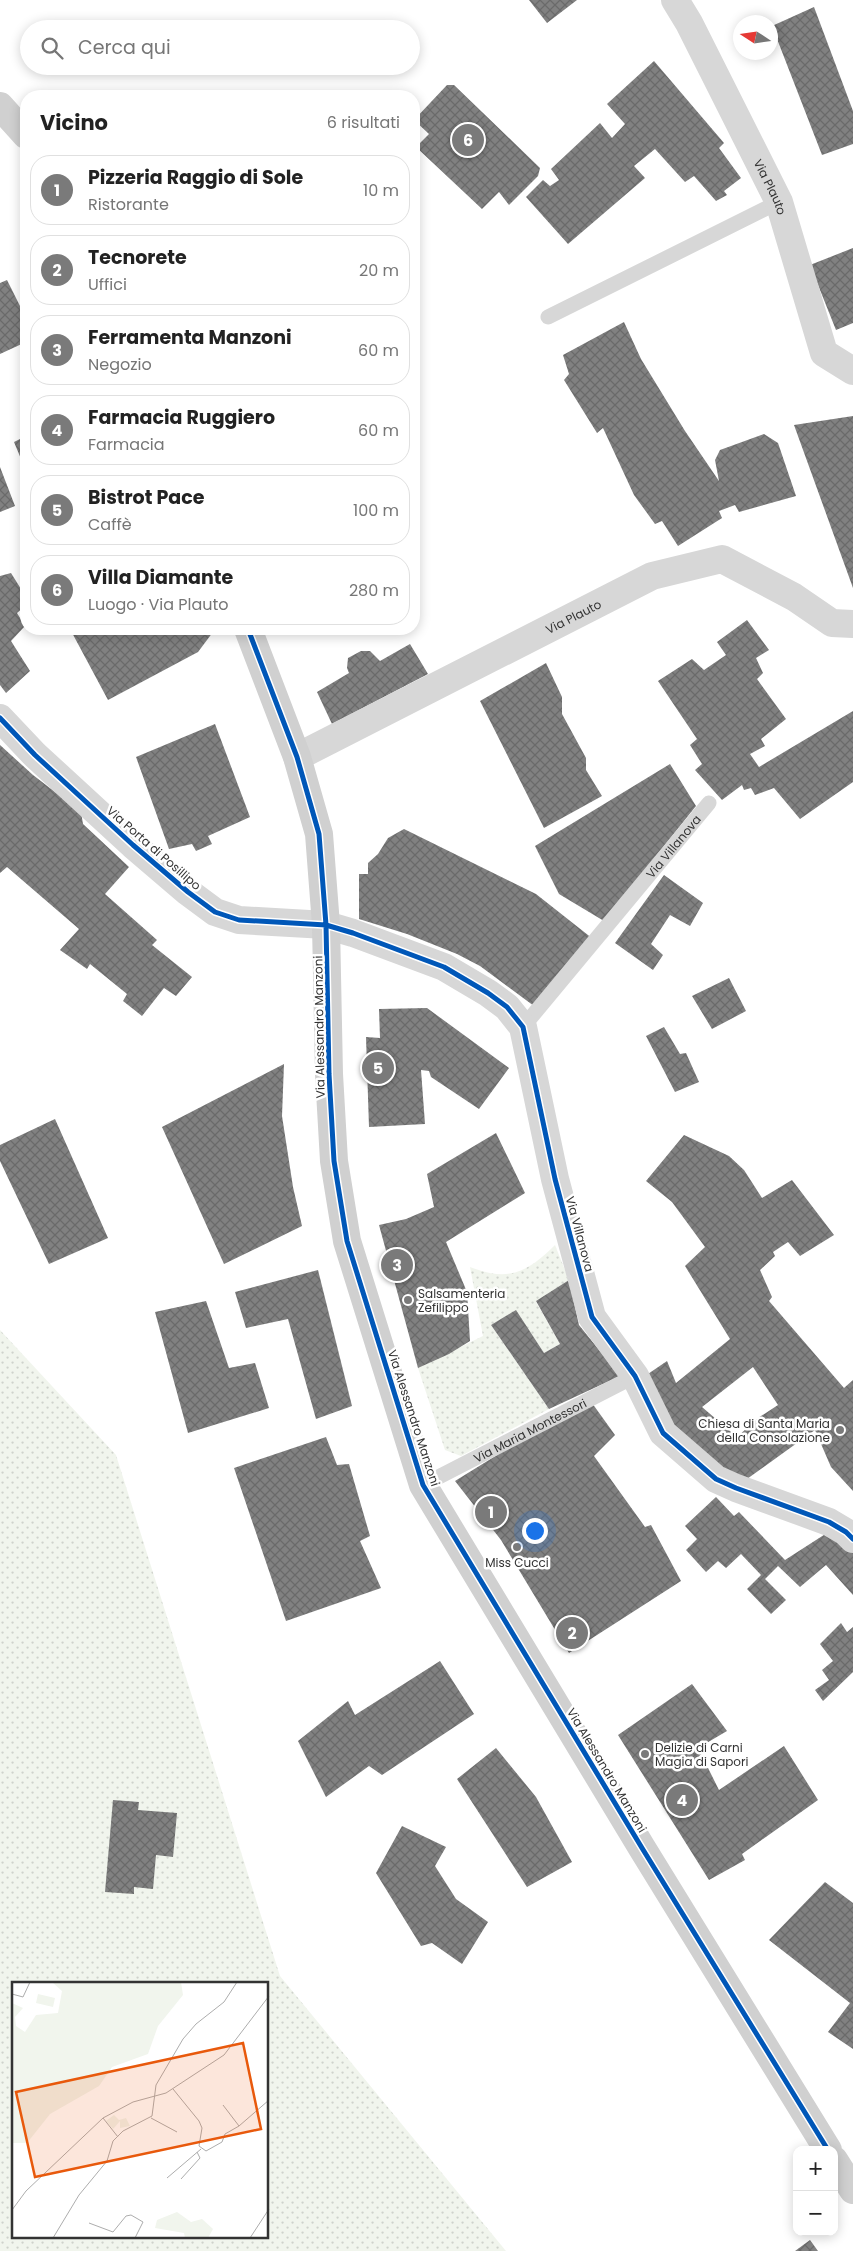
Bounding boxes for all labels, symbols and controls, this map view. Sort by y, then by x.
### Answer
north arrow [733,15,778,60]
search box [20,20,420,75]
icon: search [38,34,66,62]
text: Cerca qui [78,34,171,61]
text: Vicino [40,108,108,137]
text: 6 risultati [327,111,400,134]
pin: 6 [452,121,484,159]
street label: Via Plauto [750,156,791,217]
text: Pizzeria Raggio di Sole [88,164,303,191]
text: 1 [54,179,60,202]
text: 10 m [363,179,399,202]
text: Ristorante [88,193,169,216]
text: Tecnorete [88,244,187,271]
text: 2 [52,259,62,282]
text: 20 m [359,259,399,282]
text: Uffici [88,273,127,296]
text: Ferramenta Manzoni [88,324,292,351]
text: 3 [52,339,62,362]
text: 60 m [358,339,399,362]
text: Negozio [88,353,152,376]
text: Farmacia Ruggiero [88,404,275,431]
text: 4 [52,419,62,442]
text: 60 m [358,419,399,442]
text: Farmacia [88,433,165,456]
text: Bistrot Pace [88,484,204,511]
text: 5 [52,499,62,522]
text: 100 m [353,499,399,522]
text: Caffè [88,513,132,536]
text: Villa Diamante [88,564,233,591]
text: 6 [52,579,62,602]
text: 280 m [349,579,399,602]
text: Luogo · Via Plauto [88,593,229,616]
street label: Via Plauto [542,595,604,637]
street label: Via Porta di Posillipo [103,802,205,894]
street label: Via Villanova [642,811,705,882]
street label: Via Alessandro Manzoni [309,956,329,1098]
pin: 5 [362,1049,394,1087]
street label: Via Villanova [562,1194,598,1274]
pin: 3 [381,1246,413,1284]
place label: Salsamenteria Zefilippo [418,1285,505,1316]
marker: Salsamenteria Zefilippo [402,1294,414,1306]
street label: Via Alessandro Manzoni [384,1348,444,1488]
street label: Via Maria Montessori [470,1394,589,1466]
place label: Chiesa di Santa Maria della Consolazione [698,1415,830,1446]
marker: Chiesa di Santa Maria della Consolazione [834,1424,846,1436]
pin: 1 [475,1493,507,1531]
your location [522,1518,548,1544]
marker: Miss Cucci [511,1541,523,1553]
place label: Miss Cucci [485,1554,549,1571]
pin: 2 [556,1614,588,1652]
street label: Via Alessandro Manzoni [563,1705,651,1836]
place label: Delizie di Carni Magia di Sapori [655,1739,749,1770]
marker: Delizie di Carni Magia di Sapori [639,1748,651,1760]
pin: 4 [666,1781,698,1819]
inset map [12,1982,269,2238]
map controls [793,2146,838,2236]
button: + [793,2146,838,2191]
button: − [793,2191,838,2236]

